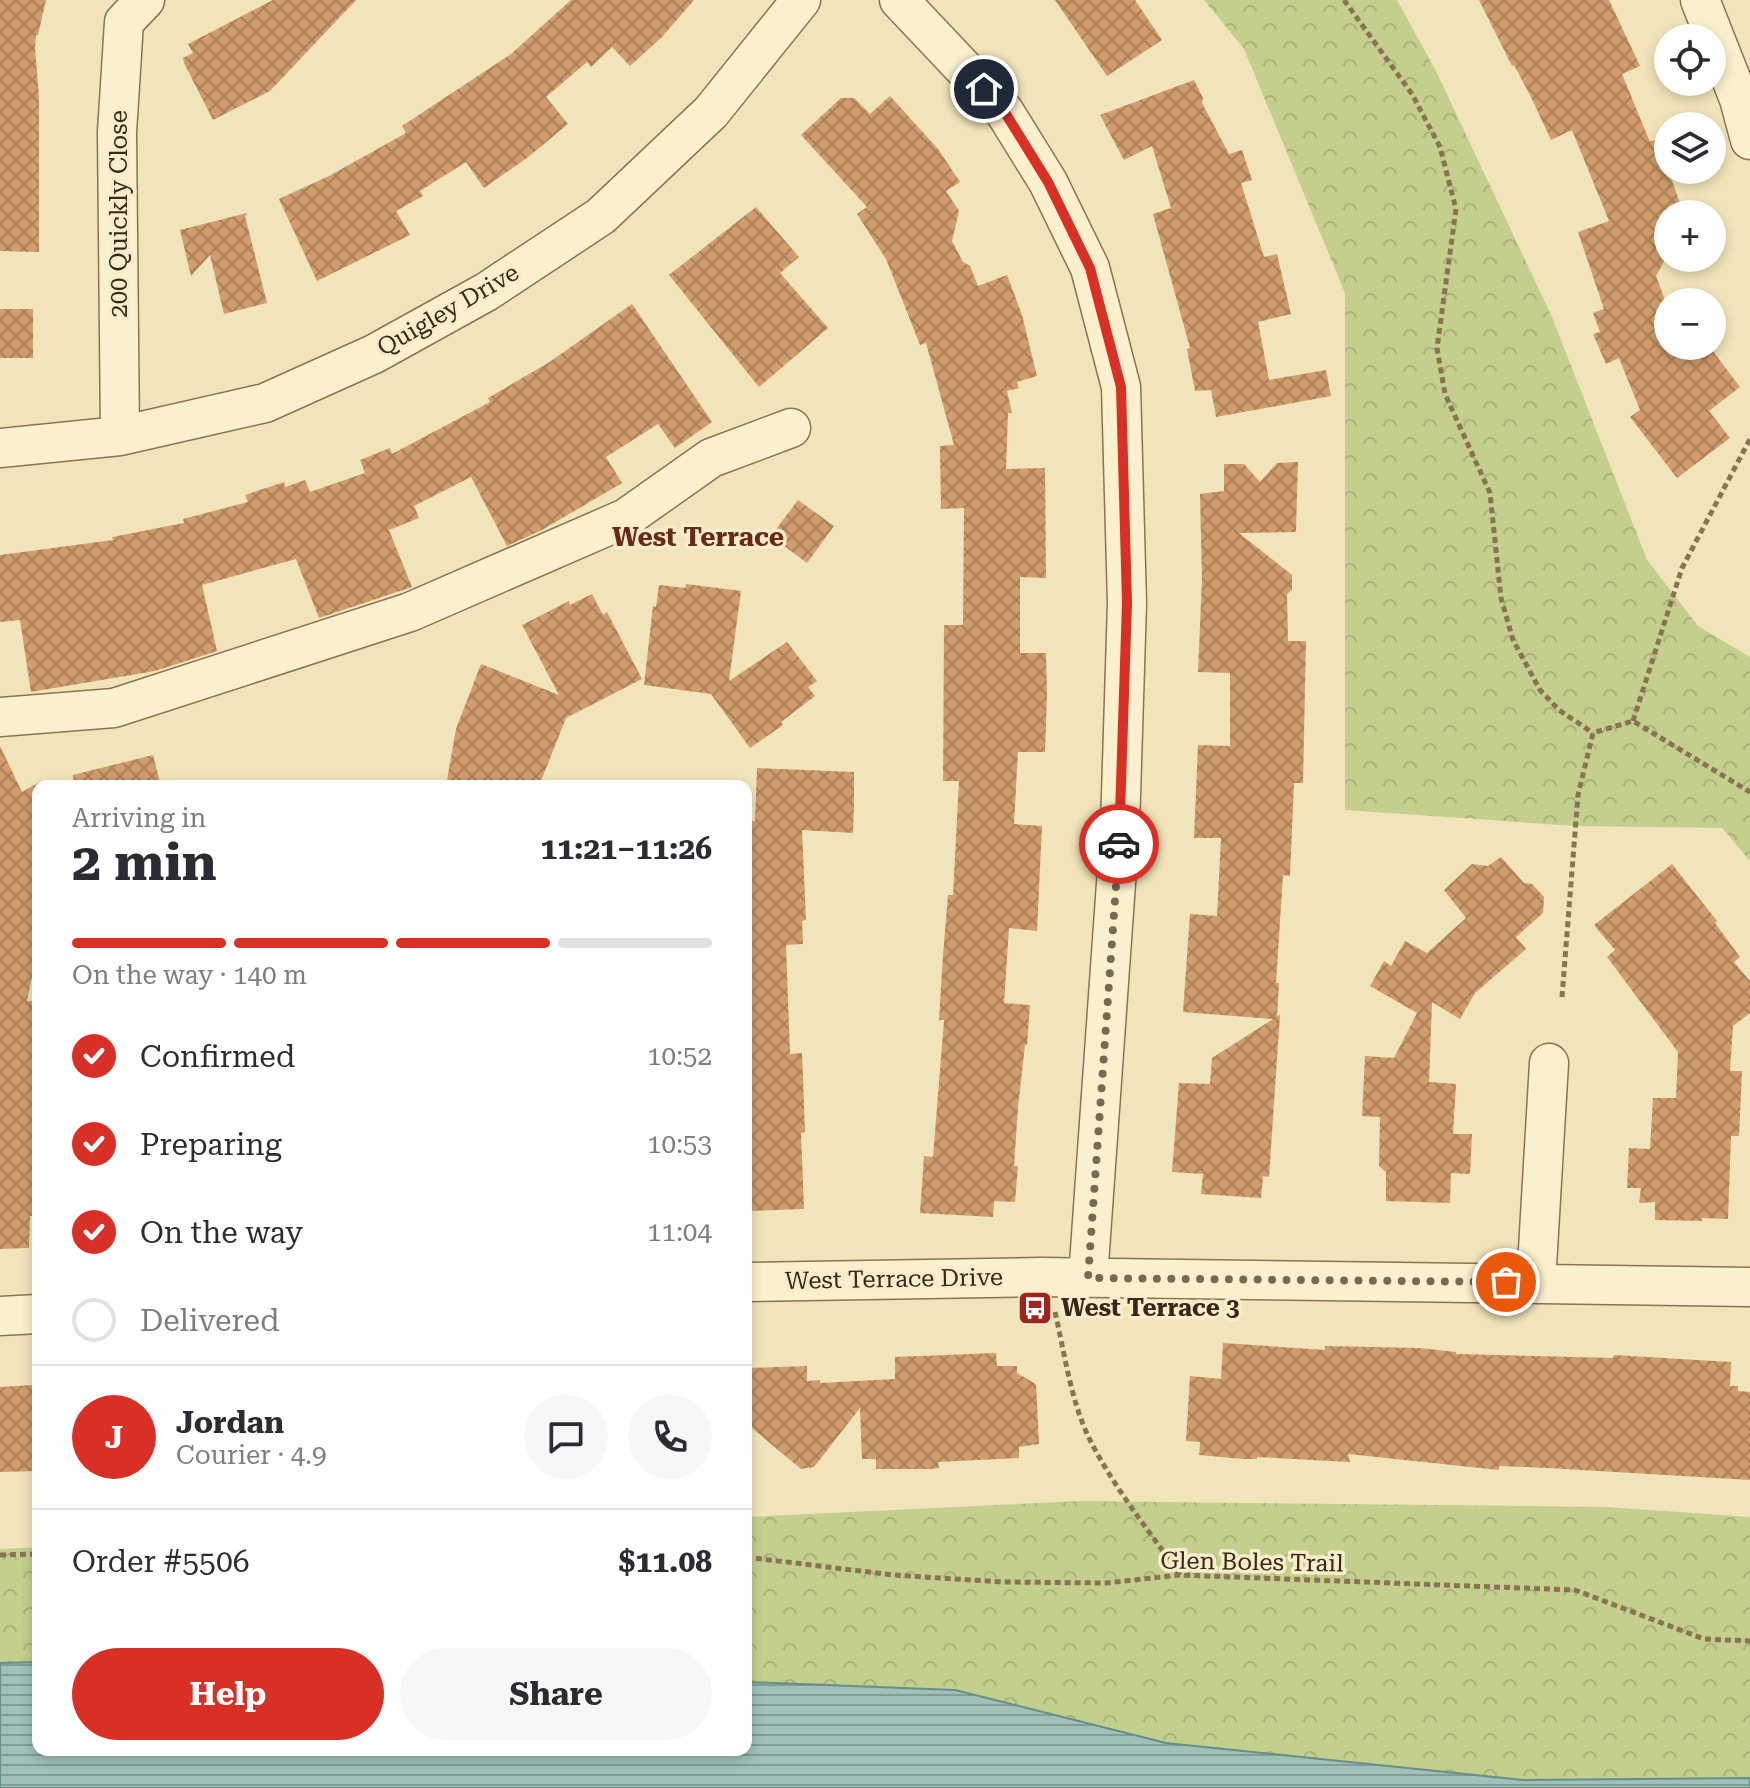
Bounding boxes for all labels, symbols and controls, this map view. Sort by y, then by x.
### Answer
map controls [1654,24,1726,360]
button: locate [1654,24,1726,96]
pin [950,55,1018,123]
icon: home [962,67,1006,111]
street label: 200 Quickly Close [105,110,133,318]
button: layers [1654,112,1726,184]
button: + [1654,200,1726,272]
street label: Quigley Drive [372,258,524,362]
button: − [1654,288,1726,360]
district label: West Terrace [612,522,784,552]
text: Arriving in [72,803,206,833]
courier [1079,804,1159,884]
icon: car [1097,822,1141,866]
text: 11:21–11:26 [540,831,712,866]
text: 2 min [72,832,217,893]
text: On the way · 140 m [72,960,307,990]
icon: check [72,1034,116,1078]
text: Confirmed [140,1039,295,1074]
text: 10:52 [647,1041,712,1071]
icon: check [72,1122,116,1166]
text: Preparing [140,1127,282,1162]
text: 10:53 [647,1129,712,1159]
icon: check [72,1210,116,1254]
text: On the way [140,1215,303,1250]
text: 11:04 [647,1217,712,1247]
pin [1472,1248,1540,1316]
icon: bag [1484,1260,1528,1304]
street label: West Terrace Drive [785,1263,1003,1295]
bus stop icon: West Terrace 3 [1016,1289,1054,1327]
place label: West Terrace 3 [1061,1294,1239,1322]
text: Delivered [140,1303,279,1338]
button: chat [524,1395,608,1479]
button: phone [628,1395,712,1479]
text: Jordan [176,1405,284,1440]
text: J [105,1420,123,1455]
text: Courier · 4.9 [176,1440,326,1470]
text: Order #5506 [72,1544,250,1579]
text: $11.08 [619,1544,712,1579]
street label: Glen Boles Trail [1160,1546,1344,1578]
button: Help [72,1648,384,1740]
button: Share [400,1648,712,1740]

